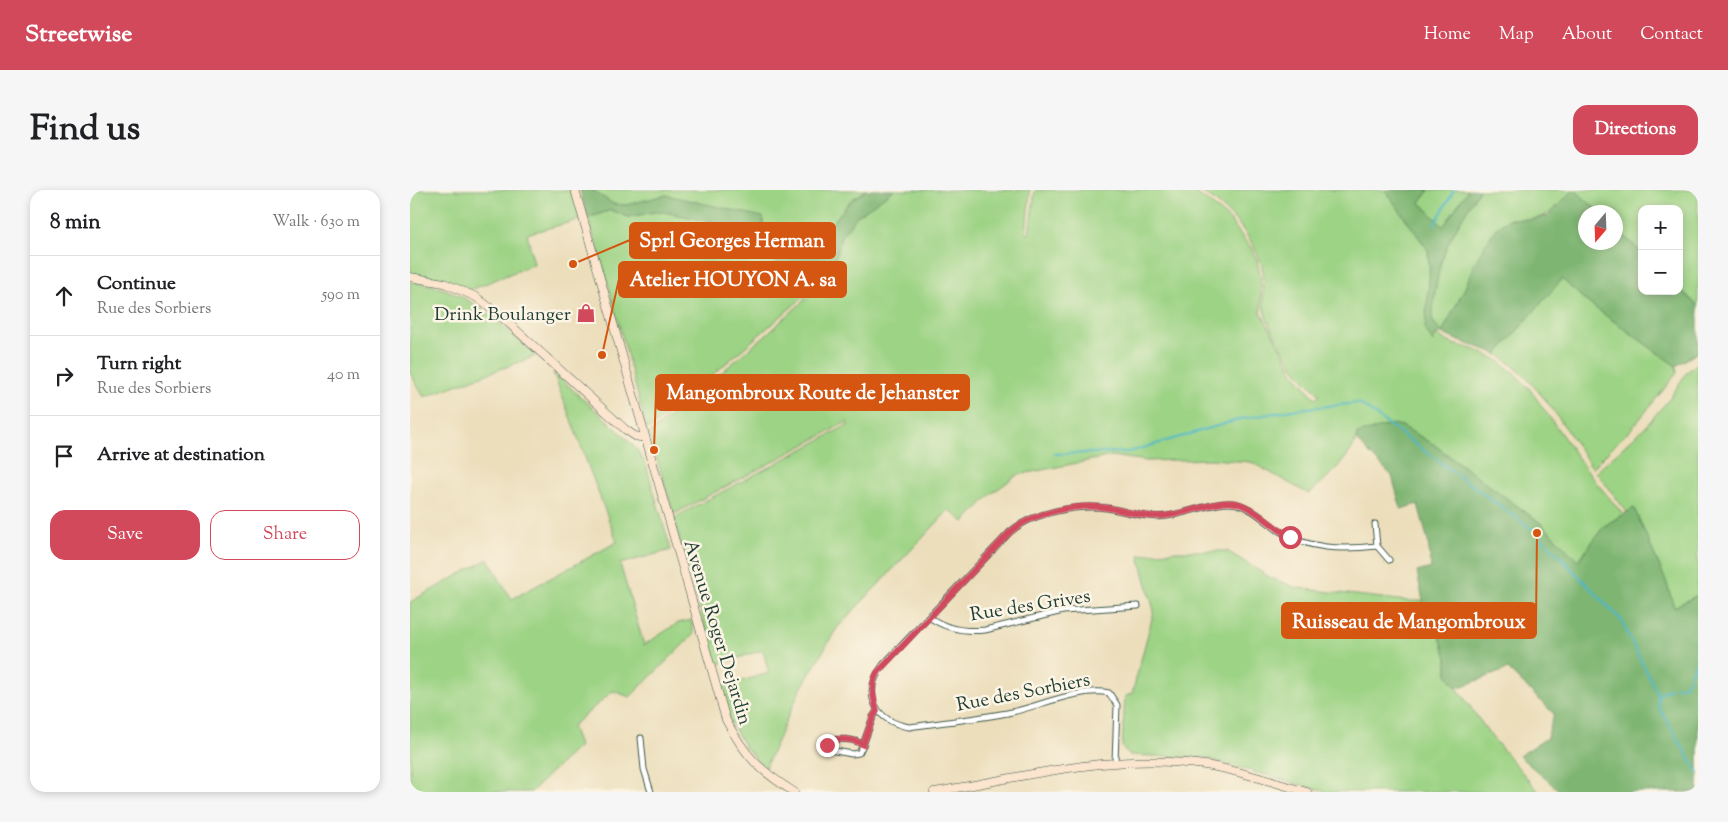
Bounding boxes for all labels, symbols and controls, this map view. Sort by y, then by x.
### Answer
text: Streetwise [25,18,132,52]
text: Home [1424,22,1471,48]
text: Map [1499,22,1534,48]
text: About [1562,22,1612,48]
text: Contact [1640,22,1703,48]
text: Find us [30,105,140,156]
button: Directions [1573,105,1698,155]
north arrow [1578,205,1623,250]
map controls [1638,205,1683,295]
button: + [1638,205,1683,250]
text: 8 min [50,208,101,238]
text: Walk · 630 m [272,211,360,234]
callout: Sprl Georges Herman [630,223,835,258]
text: Sprl Georges Herman [639,228,825,257]
button: − [1638,250,1683,295]
callout: Atelier HOUYON A. sa [619,262,846,297]
text: Atelier HOUYON A. sa [630,267,837,296]
text: Continue [97,271,176,298]
icon: ahead [50,282,78,310]
text: 590 m [322,284,360,307]
text: Rue des Sorbiers [97,298,211,321]
place label: Drink Boulanger [434,302,571,329]
shop icon: Drink Boulanger [575,302,597,324]
text: Turn right [97,351,181,378]
icon: right [50,362,78,390]
text: 40 m [327,364,360,387]
callout: Mangombroux Route de Jehanster [656,375,969,410]
text: Rue des Sorbiers [97,378,211,401]
text: Mangombroux Route de Jehanster [667,380,960,409]
icon: arrive [50,442,78,470]
text: Arrive at destination [97,442,265,469]
button: Save [50,510,200,560]
button: Share [210,510,360,560]
route start [1279,526,1302,549]
street label: Avenue Roger Dejardin [676,537,758,729]
street label: Rue des Grives [968,584,1093,629]
callout: Ruisseau de Mangombroux [1282,603,1536,638]
text: Ruisseau de Mangombroux [1292,609,1526,638]
street label: Rue des Sorbiers [954,667,1093,720]
route end [816,734,839,757]

